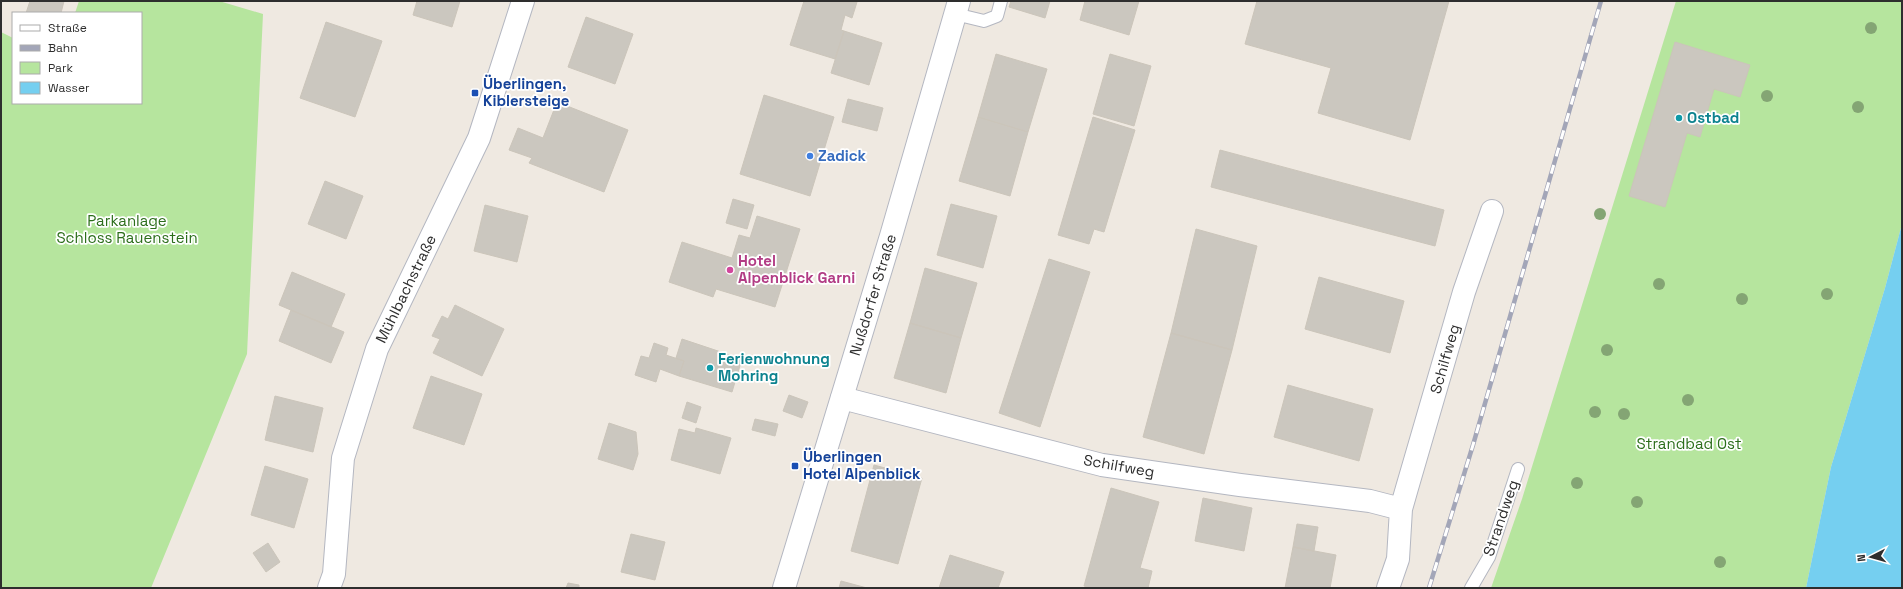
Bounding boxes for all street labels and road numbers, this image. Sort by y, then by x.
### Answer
street label: Mühlbachstraße [371,231,440,346]
street label: Nußdorfer Straße [845,232,900,358]
street label: Schilfweg [1426,322,1464,396]
street label: Schilfweg [1082,450,1156,481]
street label: Strandweg [1479,477,1522,558]

